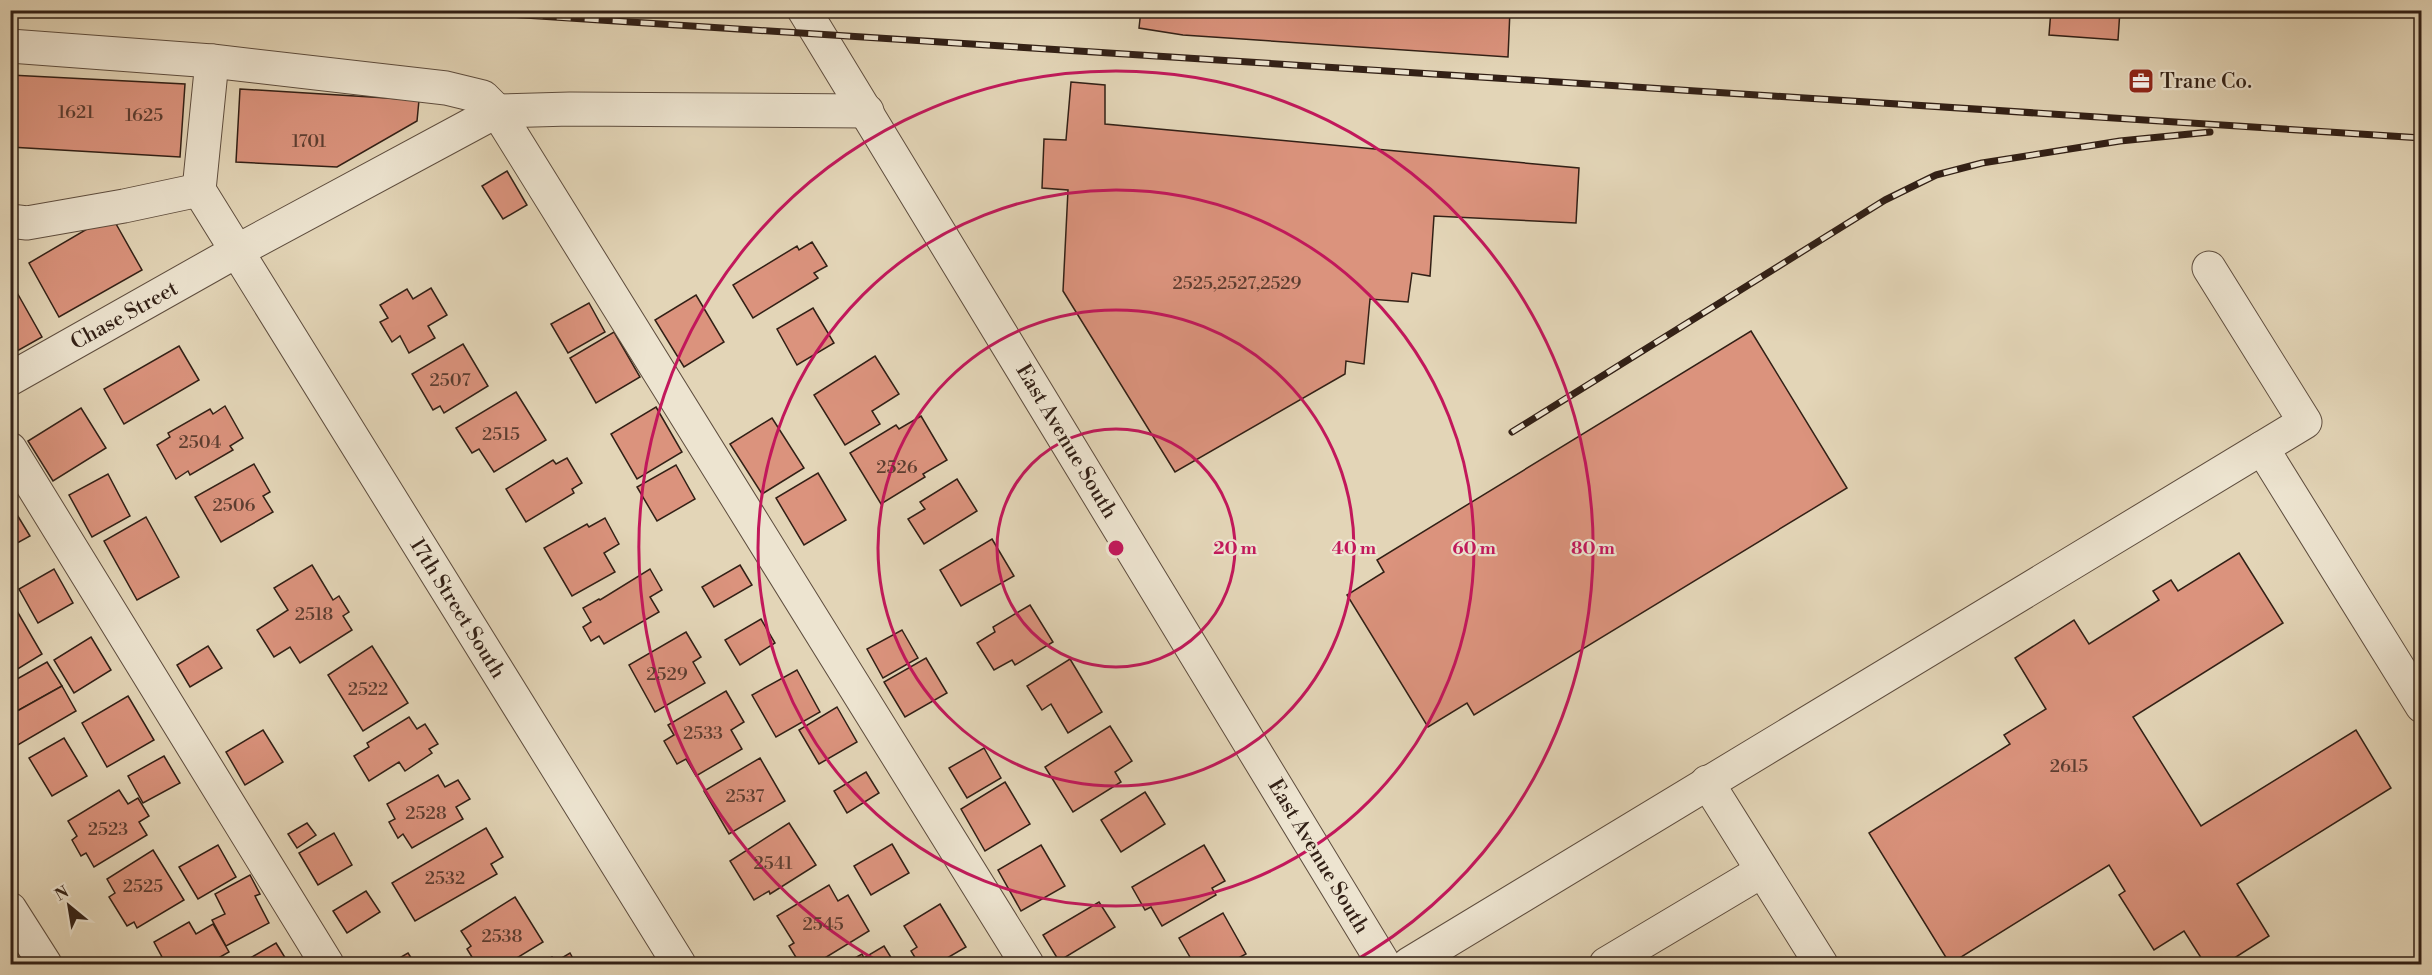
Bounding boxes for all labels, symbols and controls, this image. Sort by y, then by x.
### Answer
office icon: Trane Co. [2126,66,2156,96]
place label: Trane Co. [2160,69,2252,95]
house number: 1621 [58,101,94,124]
house number: 1625 [125,104,163,127]
house number: 1701 [292,130,327,153]
house number: 2525,2527,2529 [1172,272,1302,295]
street label: Chase Street [66,275,183,356]
street label: East Avenue South [1010,359,1123,524]
house number: 2507 [430,369,470,392]
house number: 2515 [482,423,520,446]
house number: 2504 [179,431,222,454]
house number: 2526 [876,456,918,479]
house number: 2506 [212,494,256,517]
street label: 17th Street South [404,534,511,684]
text: 20 m [1213,537,1257,560]
text: 40 m [1332,537,1377,560]
text: 60 m [1452,537,1496,560]
text: 80 m [1571,537,1616,560]
centre of rings [1106,538,1126,558]
house number: 2518 [295,603,333,626]
house number: 2529 [646,663,688,686]
house number: 2522 [348,678,388,701]
house number: 2533 [683,722,723,745]
house number: 2615 [2050,755,2088,778]
street label: East Avenue South [1262,774,1375,939]
house number: 2537 [726,785,764,808]
house number: 2528 [405,802,447,825]
house number: 2523 [88,818,128,841]
house number: 2541 [753,852,793,875]
house number: 2532 [425,867,465,890]
house number: 2525 [123,875,163,898]
north arrow [39,876,99,936]
text: N [52,882,73,906]
house number: 2545 [802,913,844,936]
house number: 2538 [481,925,523,948]

